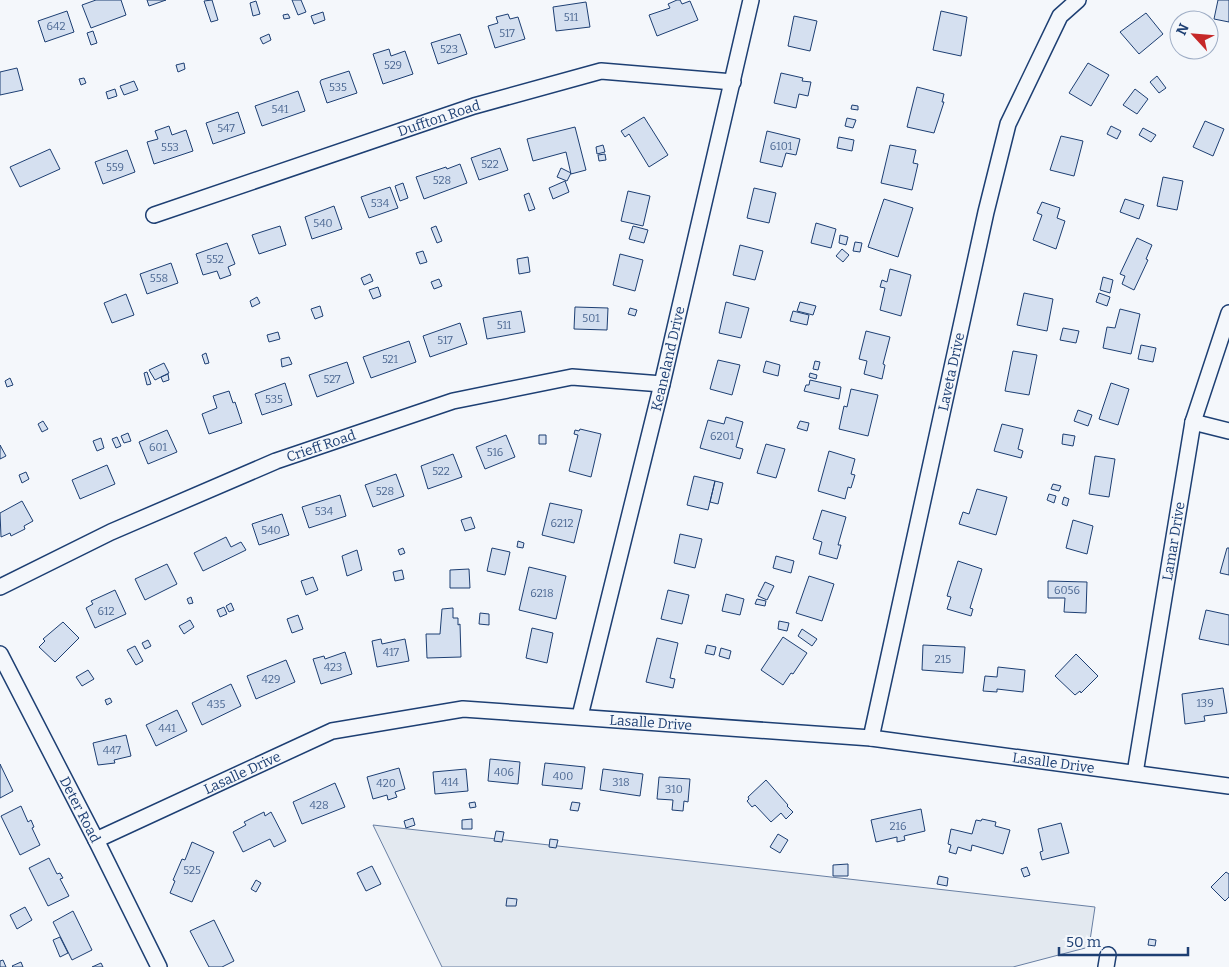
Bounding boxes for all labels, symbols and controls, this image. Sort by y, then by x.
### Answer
north arrow [1169,10,1219,60]
house number: 511 [564,11,579,24]
house number: 642 [47,20,65,33]
text: N [1173,21,1193,38]
house number: 517 [499,27,515,40]
house number: 523 [440,43,458,56]
house number: 529 [384,59,402,72]
house number: 535 [329,81,347,94]
street label: Duffton Road [396,97,482,140]
house number: 541 [272,103,289,116]
house number: 547 [217,122,235,135]
house number: 6101 [770,140,793,153]
house number: 553 [161,141,179,154]
house number: 522 [481,158,499,171]
house number: 559 [106,161,124,174]
house number: 528 [433,174,451,187]
house number: 534 [371,197,390,210]
house number: 540 [313,217,333,230]
house number: 552 [206,253,224,266]
house number: 558 [150,272,168,285]
street label: Keaneland Drive [648,305,689,413]
house number: 501 [582,312,600,325]
house number: 511 [497,319,512,332]
street label: Laveta Drive [935,331,968,412]
house number: 517 [437,334,453,347]
house number: 521 [382,353,399,366]
house number: 527 [323,373,341,386]
house number: 535 [265,393,283,406]
street label: Crieff Road [284,427,358,466]
house number: 6201 [710,430,734,443]
house number: 601 [149,441,168,454]
house number: 516 [487,446,503,459]
house number: 522 [432,465,450,478]
house number: 528 [376,485,394,498]
street label: Lamar Drive [1159,500,1189,582]
house number: 534 [315,505,334,518]
house number: 6212 [551,517,573,530]
house number: 540 [261,524,281,537]
house number: 6056 [1054,584,1080,597]
house number: 6218 [530,587,554,600]
house number: 612 [98,605,114,618]
house number: 417 [383,646,400,659]
house number: 215 [935,653,951,666]
house number: 423 [324,661,342,674]
house number: 429 [262,673,280,686]
house number: 139 [1196,697,1214,710]
house number: 435 [207,698,225,711]
street label: Lasalle Drive [609,711,693,734]
house number: 441 [158,722,176,735]
house number: 447 [103,744,122,757]
street label: Lasalle Drive [201,748,283,798]
street label: Lasalle Drive [1011,749,1096,777]
house number: 406 [494,766,514,779]
house number: 400 [553,770,573,783]
street label: Deter Road [56,774,104,846]
house number: 414 [441,776,459,789]
house number: 318 [612,776,630,789]
house number: 420 [376,777,396,790]
house number: 310 [665,783,683,796]
house number: 428 [309,799,329,812]
house number: 216 [890,820,906,833]
house number: 525 [183,864,201,877]
scale bar [1059,924,1188,956]
text: 50 m [1066,933,1102,951]

